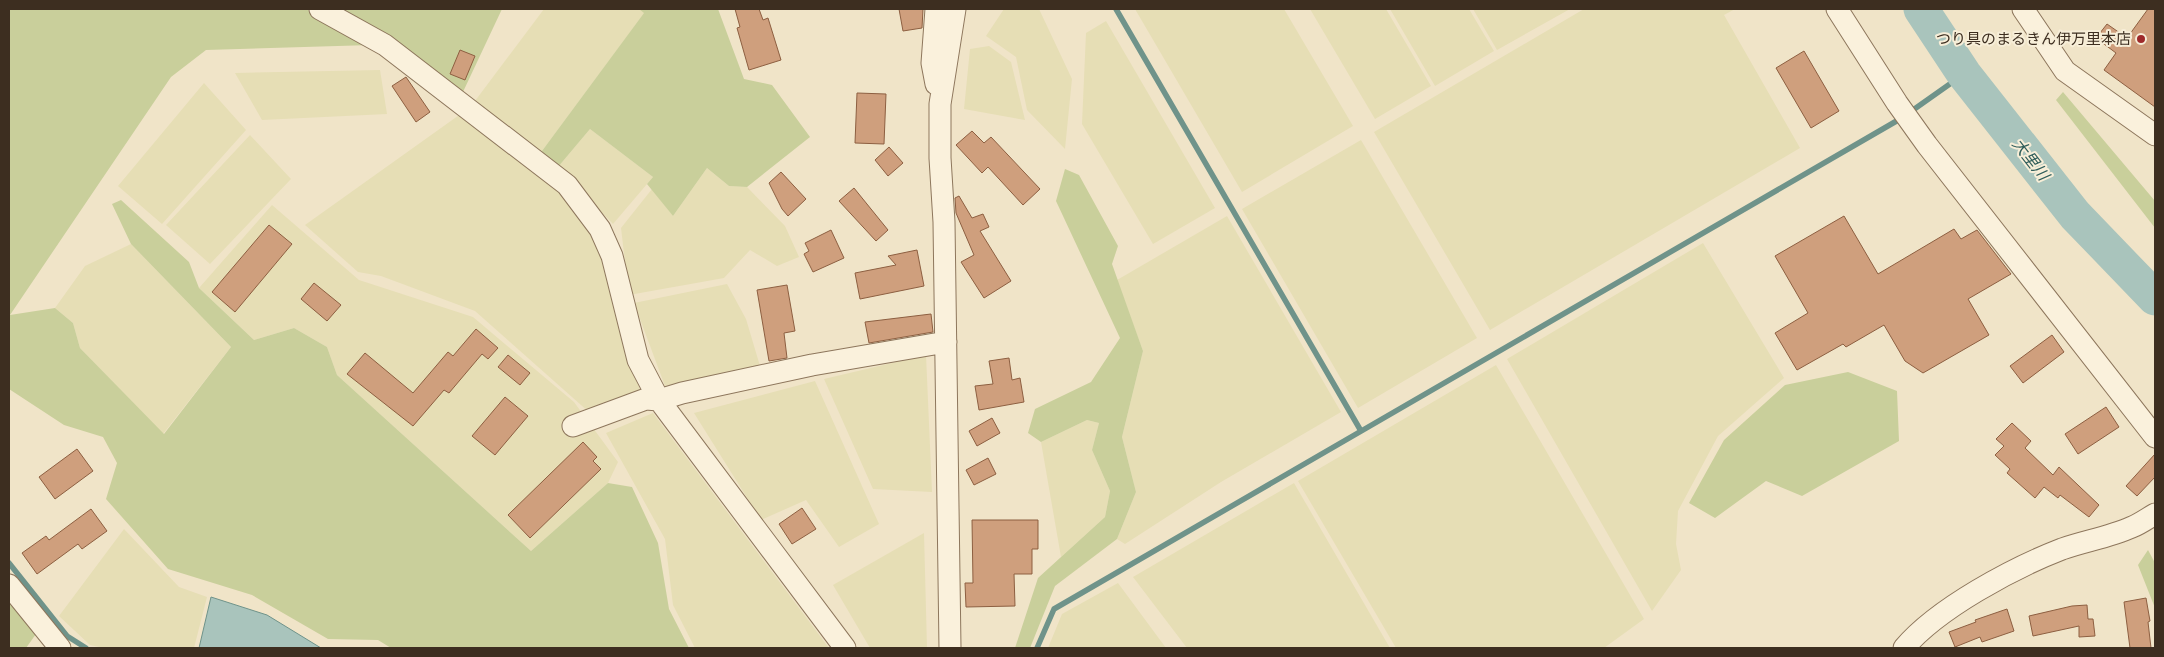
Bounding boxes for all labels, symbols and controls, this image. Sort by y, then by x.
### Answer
place label: つり具のまるきん伊万里本店 [1936,28,2131,48]
marker: つり具のまるきん伊万里本店 [2135,33,2147,45]
water label: 大里川 [2008,133,2056,186]

